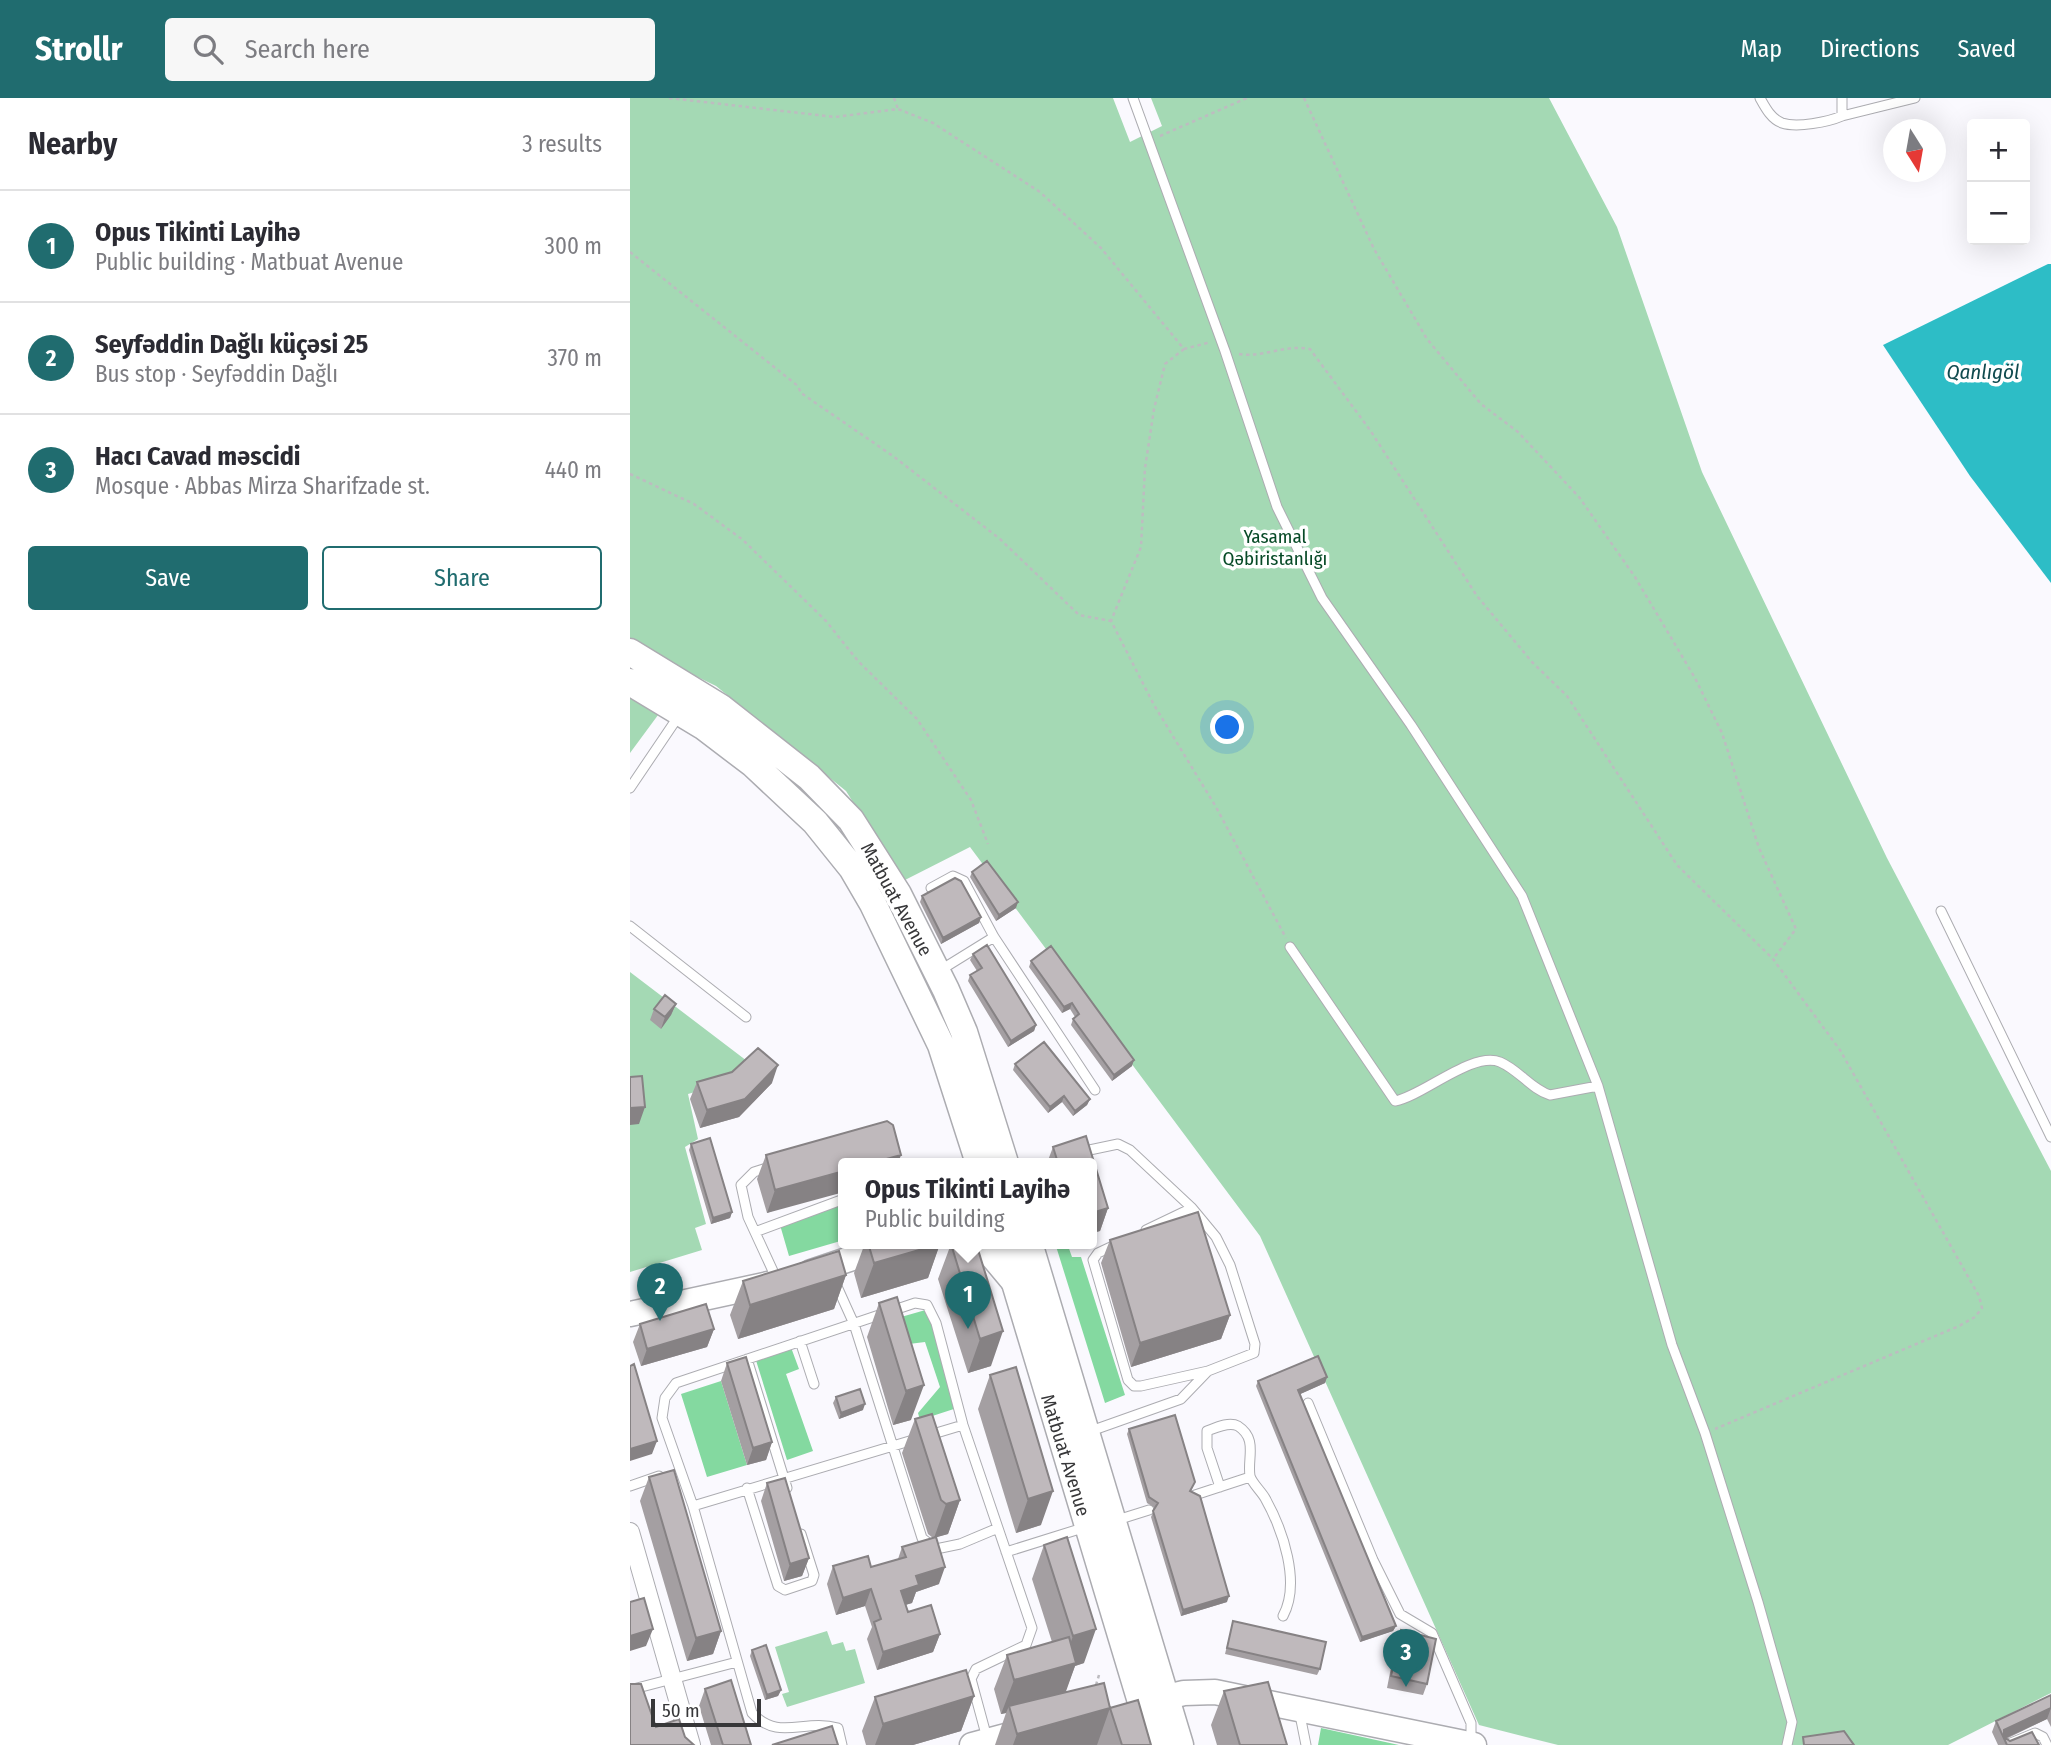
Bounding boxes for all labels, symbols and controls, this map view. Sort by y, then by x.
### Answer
search box [165,18,655,81]
text: Strollr [35,29,123,69]
icon: search [189,30,227,68]
text: Search here [245,34,370,65]
text: Map [1741,35,1782,63]
text: Directions [1820,35,1919,63]
text: Saved [1957,35,2016,63]
north arrow [1883,119,1946,182]
map controls [1967,119,2030,245]
button: + [1967,119,2030,182]
text: Nearby [28,126,117,162]
text: 3 results [522,130,602,158]
button: − [1967,182,2030,245]
text: Opus Tikinti Layihə [95,217,301,248]
text: 1 [46,232,56,260]
text: 300 m [545,232,602,260]
text: Public building · Matbuat Avenue [95,248,403,276]
text: Seyfəddin Dağlı küçəsi 25 [95,329,368,360]
text: 2 [46,344,56,372]
text: 370 m [548,344,602,372]
water label: Qanlıgöl [1946,359,2020,385]
text: Bus stop · Seyfəddin Dağlı [95,360,338,388]
text: Hacı Cavad məscidi [95,441,301,472]
text: 3 [46,456,56,484]
text: 440 m [545,456,602,484]
text: Mosque · Abbas Mirza Sharifzade st. [95,472,430,500]
park label: Yasamal Qəbiristanlığı [1223,525,1327,570]
button: Save [28,546,308,610]
button: Share [322,546,602,610]
your location [1210,710,1244,744]
street label: Matbuat Avenue [856,838,937,960]
popup [838,1158,1097,1249]
text: Opus Tikinti Layihə [865,1174,1070,1205]
text: Public building [865,1205,1005,1233]
pin: 2 [637,1263,683,1321]
pin: 1 [945,1271,991,1329]
street label: Matbuat Avenue [1036,1391,1095,1519]
pin: 3 [1383,1629,1429,1687]
scale bar [651,1696,761,1728]
text: 50 m [662,1699,700,1722]

